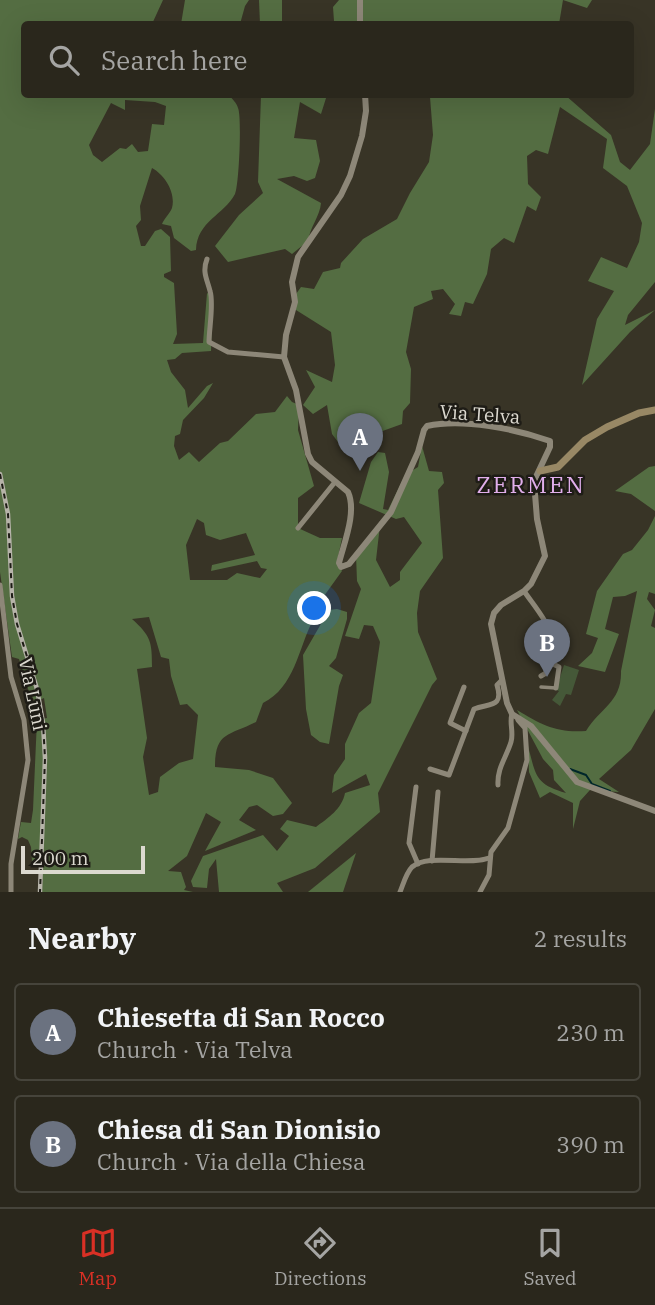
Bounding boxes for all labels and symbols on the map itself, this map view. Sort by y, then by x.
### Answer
street label: Via Telva [439,399,521,429]
pin: A [337,413,383,471]
district label: ZERMEN [476,469,586,499]
your location [297,591,331,625]
pin: B [524,619,570,677]
street label: Via Luni [14,655,52,733]
scale bar [21,843,145,875]

